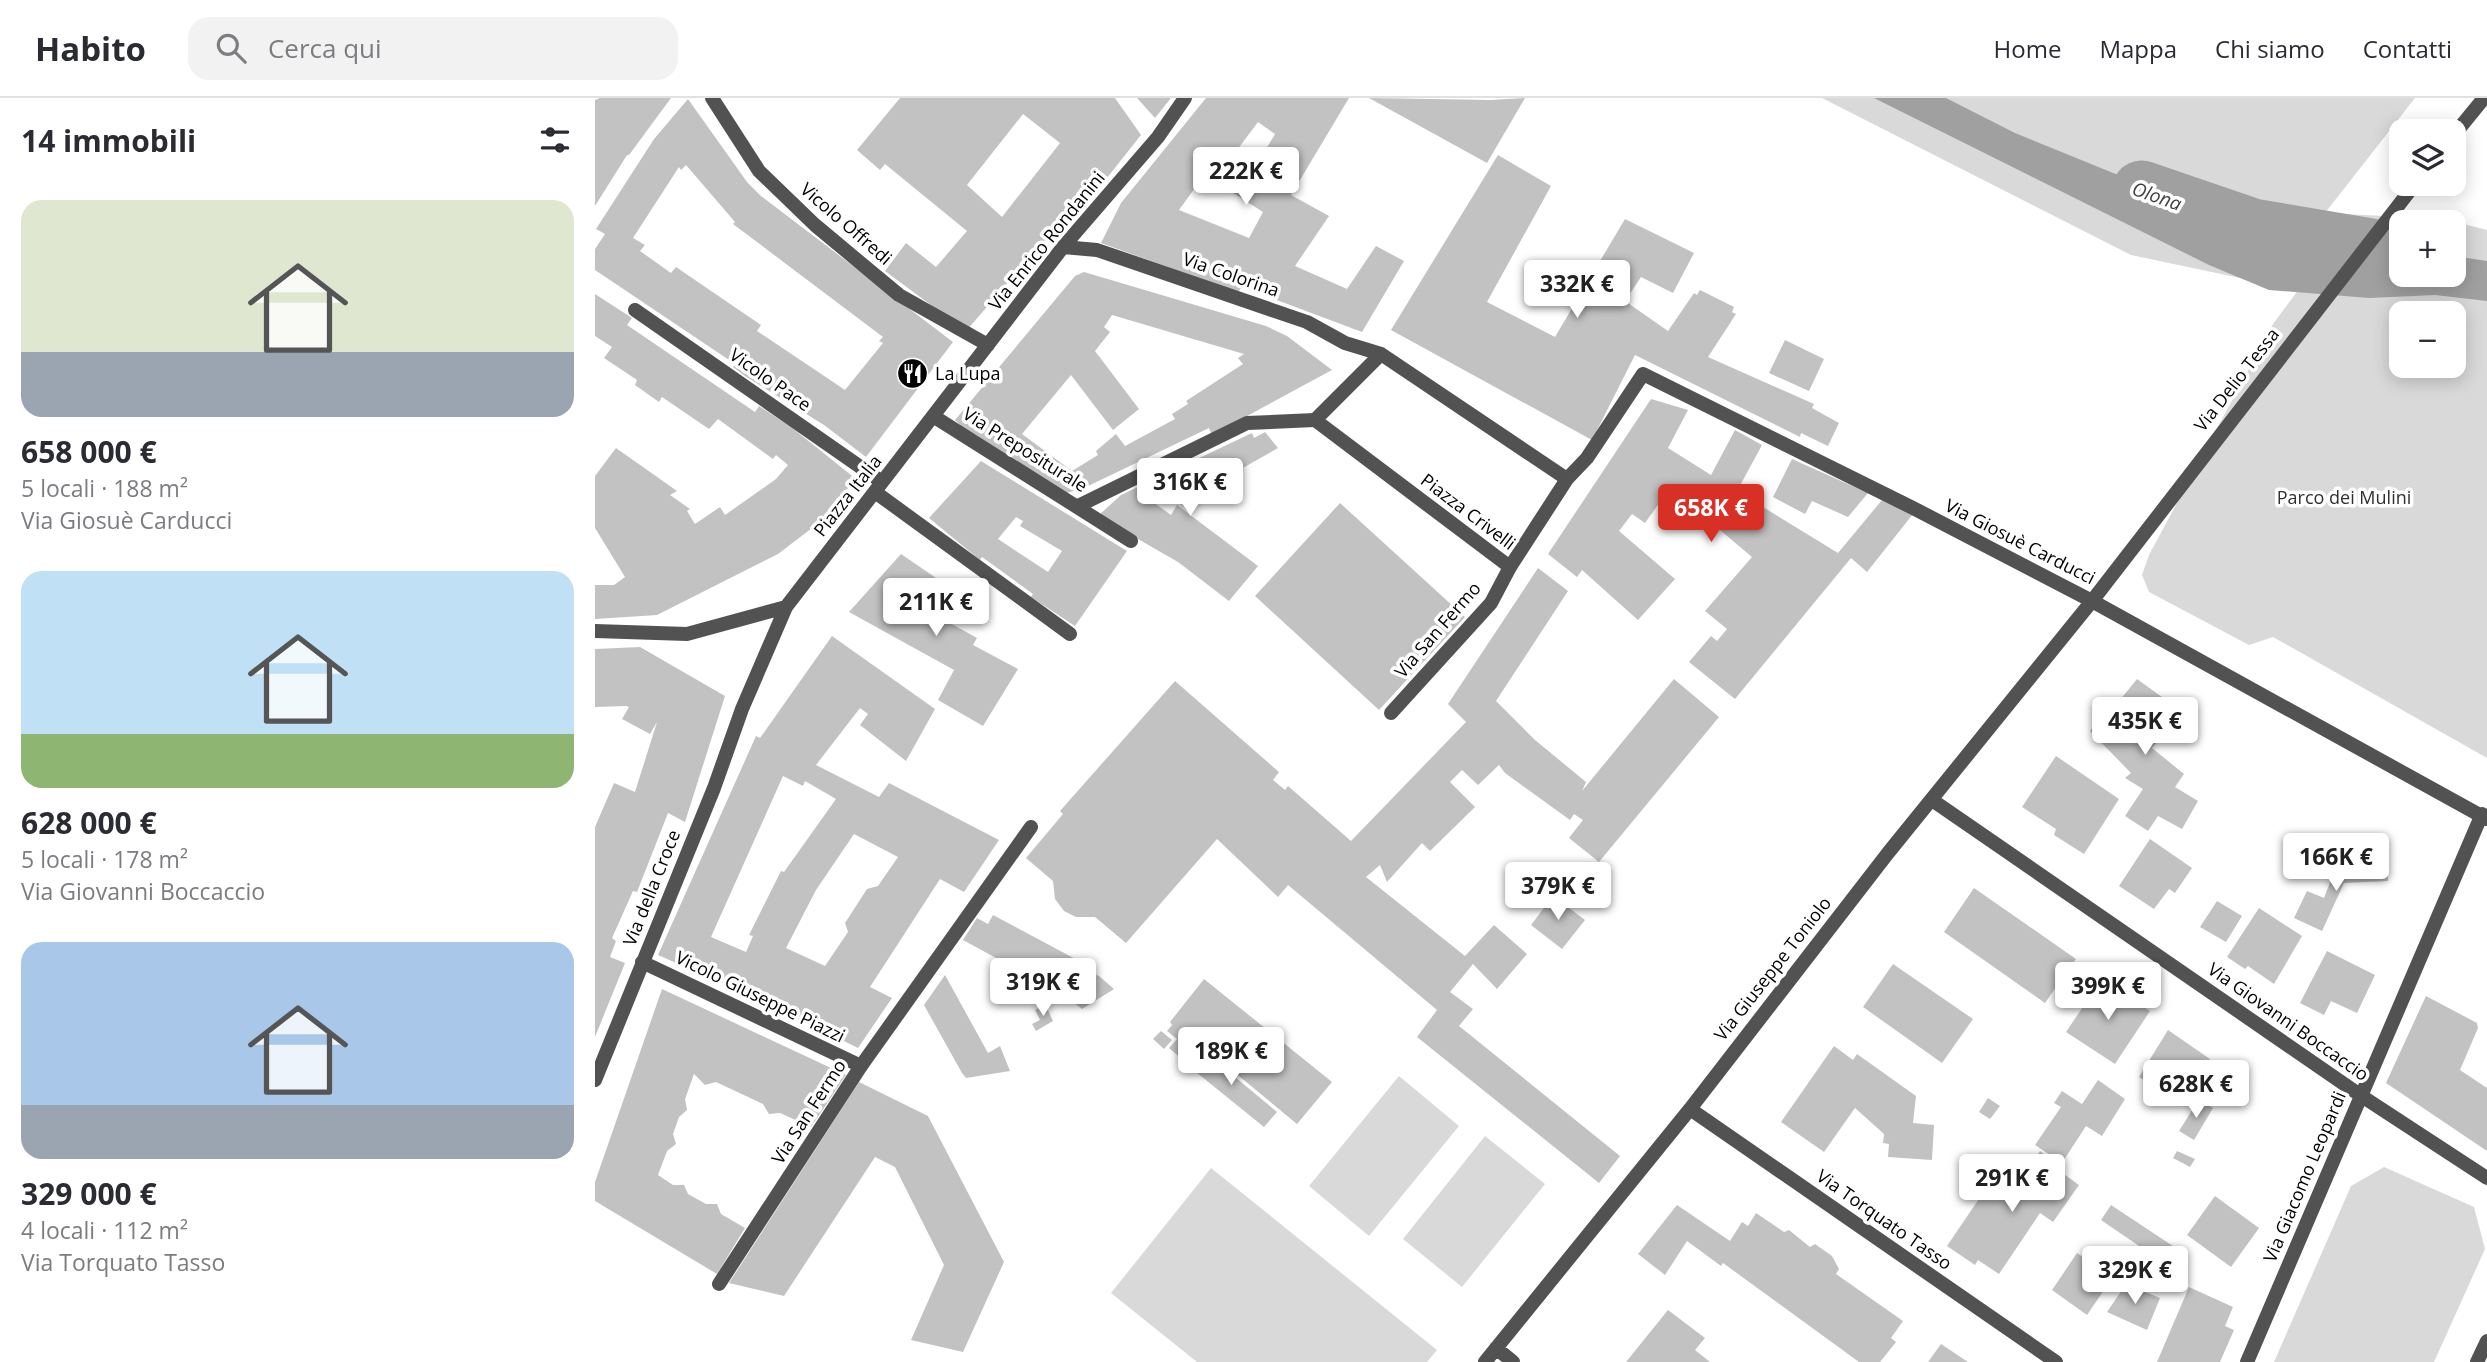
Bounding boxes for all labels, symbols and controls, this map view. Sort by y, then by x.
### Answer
search box [188,17,678,80]
text: Habito [35,26,146,71]
icon: search [212,29,250,67]
text: Cerca qui [268,30,382,66]
text: Home [1994,32,2061,65]
text: Mappa [2099,32,2177,65]
text: Chi siamo [2215,32,2325,65]
text: Contatti [2363,32,2452,65]
map controls [2389,119,2466,378]
button: layers [2389,119,2466,196]
text: 14 immobili [21,120,196,161]
icon: filters [536,121,574,159]
pin: 222K € [1189,148,1303,207]
text: 222K € [1209,154,1283,186]
street label: Via Enrico Rondanini [983,166,1110,315]
water label: Olona [2129,175,2186,217]
street label: Vicolo Offredi [796,177,898,270]
button: + [2389,210,2466,287]
icon: home [235,245,361,371]
street label: Via Colorina [1180,246,1283,302]
pin: 332K € [1520,260,1634,320]
text: 332K € [1540,267,1614,299]
button: − [2389,301,2466,378]
street label: Via Delio Tessa [2188,323,2284,436]
street label: Vicolo Pace [725,342,816,416]
restaurant icon: La Lupa [895,357,929,391]
place label: La Lupa [935,361,1001,385]
street label: Via Prepositurale [959,401,1092,497]
text: 658 000 € [21,431,157,472]
street label: Piazza Italia [808,450,887,541]
pin: 316K € [1133,458,1247,518]
text: 316K € [1153,465,1227,497]
street label: Piazza Crivelli [1416,468,1521,555]
text: 5 locali · 188 m² [21,472,188,504]
pin: 658K € [1654,484,1768,544]
park label: Parco dei Mulini [2277,485,2411,509]
text: 658K € [1674,491,1748,523]
street label: Via Giosuè Carducci [1941,493,2100,589]
text: Via Giosuè Carducci [21,504,232,536]
street label: Via San Fermo [1389,576,1486,682]
pin: 211K € [879,578,993,638]
text: 211K € [899,585,973,617]
icon: home [235,616,361,742]
pin: 435K € [2088,698,2202,757]
text: 435K € [2108,704,2182,736]
text: 628 000 € [21,802,157,843]
street label: Via della Croce [617,826,685,949]
pin: 166K € [2279,834,2393,893]
text: 166K € [2299,840,2373,872]
text: 5 locali · 178 m² [21,843,188,875]
pin: 379K € [1501,862,1615,922]
text: 379K € [1521,869,1595,901]
text: Via Giovanni Boccaccio [21,875,265,907]
street label: Via Giuseppe Toniolo [1708,891,1836,1045]
street label: Vicolo Giuseppe Piazzi [672,945,849,1048]
street label: Via Giovanni Boccaccio [2203,957,2374,1086]
pin: 319K € [986,958,1100,1018]
pin: 399K € [2051,962,2165,1022]
text: 319K € [1006,965,1080,997]
text: 399K € [2071,969,2145,1001]
icon: home [235,987,361,1113]
pin: 189K € [1174,1028,1288,1087]
text: 189K € [1194,1034,1268,1066]
street label: Via San Fermo [765,1055,851,1168]
pin: 628K € [2139,1060,2253,1120]
text: 628K € [2159,1067,2233,1099]
street label: Via Giacomo Leopardi [2257,1087,2351,1266]
pin: 291K € [1955,1154,2069,1214]
text: 291K € [1975,1161,2049,1193]
street label: Via Torquato Tasso [1812,1163,1957,1275]
text: 329 000 € [21,1173,157,1214]
text: 4 locali · 112 m² [21,1214,188,1246]
text: Via Torquato Tasso [21,1246,225,1278]
pin: 329K € [2078,1246,2192,1306]
text: 329K € [2098,1253,2172,1285]

